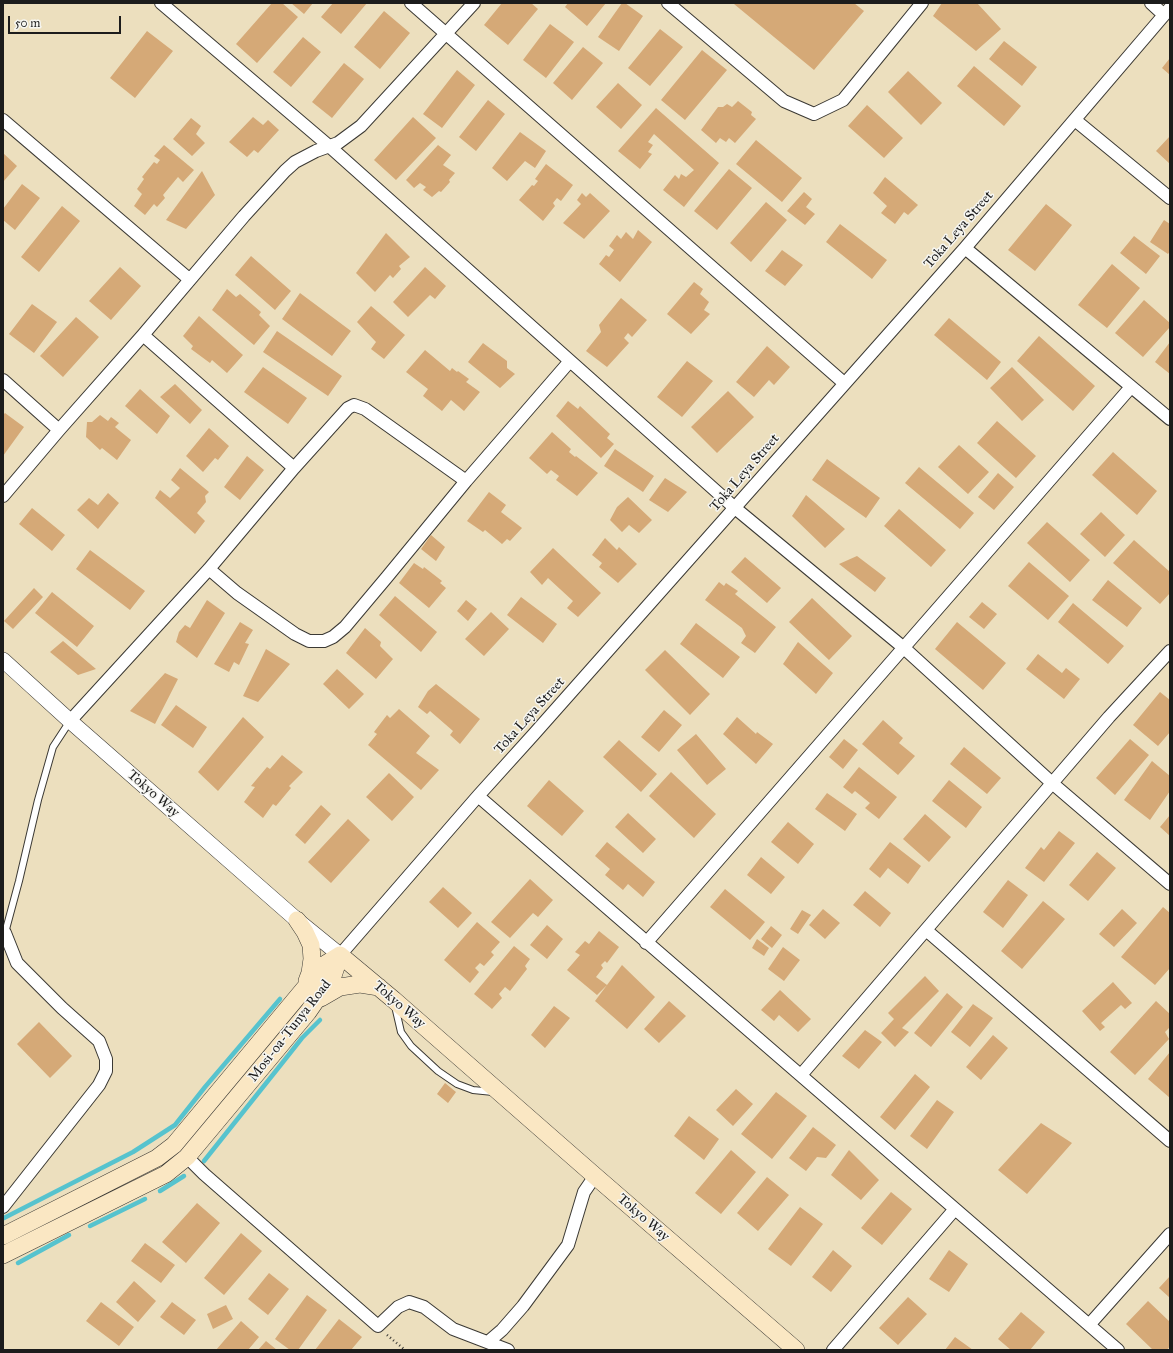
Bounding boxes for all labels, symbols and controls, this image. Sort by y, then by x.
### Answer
scale bar [10,8,123,34]
text: 50 m [15,16,40,30]
street label: Toka Leya Street [921,188,997,272]
street label: Toka Leya Street [707,431,783,515]
street label: Toka Leya Street [491,674,569,758]
street label: Tokyo Way [124,767,182,821]
street label: Mosi-oa-Tunya Road [245,977,335,1085]
street label: Tokyo Way [370,978,428,1032]
street label: Tokyo Way [614,1191,672,1245]

